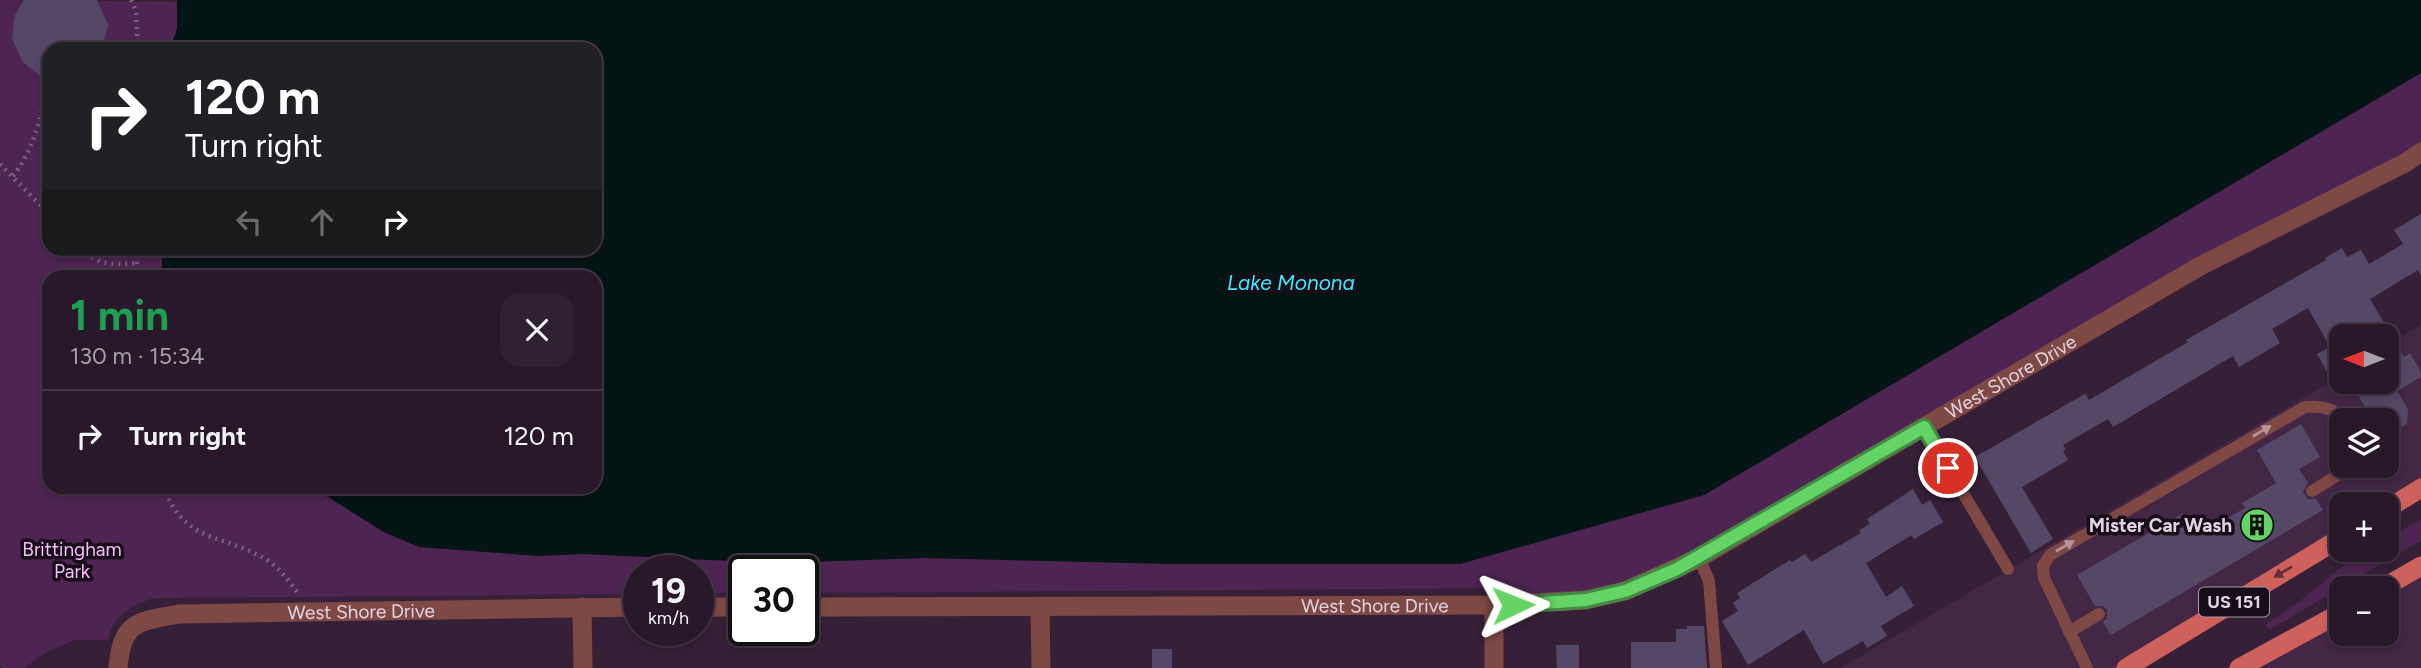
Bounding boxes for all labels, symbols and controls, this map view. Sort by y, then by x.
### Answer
text: 120 m [185,67,320,126]
icon: right [70,70,161,161]
text: Turn right [185,127,323,165]
icon: left [230,203,268,241]
icon: ahead [303,203,341,241]
icon: right [376,203,414,241]
water label: Lake Monona [1227,270,1355,295]
text: 1 min [70,290,169,341]
button: close [500,293,574,367]
north arrow [2329,324,2399,394]
map controls [2329,324,2399,646]
street label: West Shore Drive [1941,329,2080,423]
text: 130 m · 15:34 [70,342,205,370]
button: layers [2329,408,2399,478]
icon: right [70,417,108,455]
text: Turn right [129,420,246,452]
text: 120 m [504,420,574,452]
one-way arrow [2252,425,2271,437]
pin [1918,438,1978,498]
icon: arrive [1929,449,1967,487]
button: + [2329,492,2399,562]
building icon: Mister Car Wash [2238,506,2276,544]
place label: Mister Car Wash [2089,514,2232,537]
park label: Brittingham Park [22,538,122,583]
one-way arrow [2056,540,2075,552]
speed limit sign: 30 [728,555,819,646]
one-way arrow [2274,566,2293,579]
position arrow [1476,568,1550,642]
text: 19 [651,570,686,612]
button: − [2329,576,2399,646]
road number: US 151 [2199,588,2269,616]
street label: West Shore Drive [1301,594,1449,617]
street label: West Shore Drive [287,599,435,624]
text: km/h [648,607,689,629]

